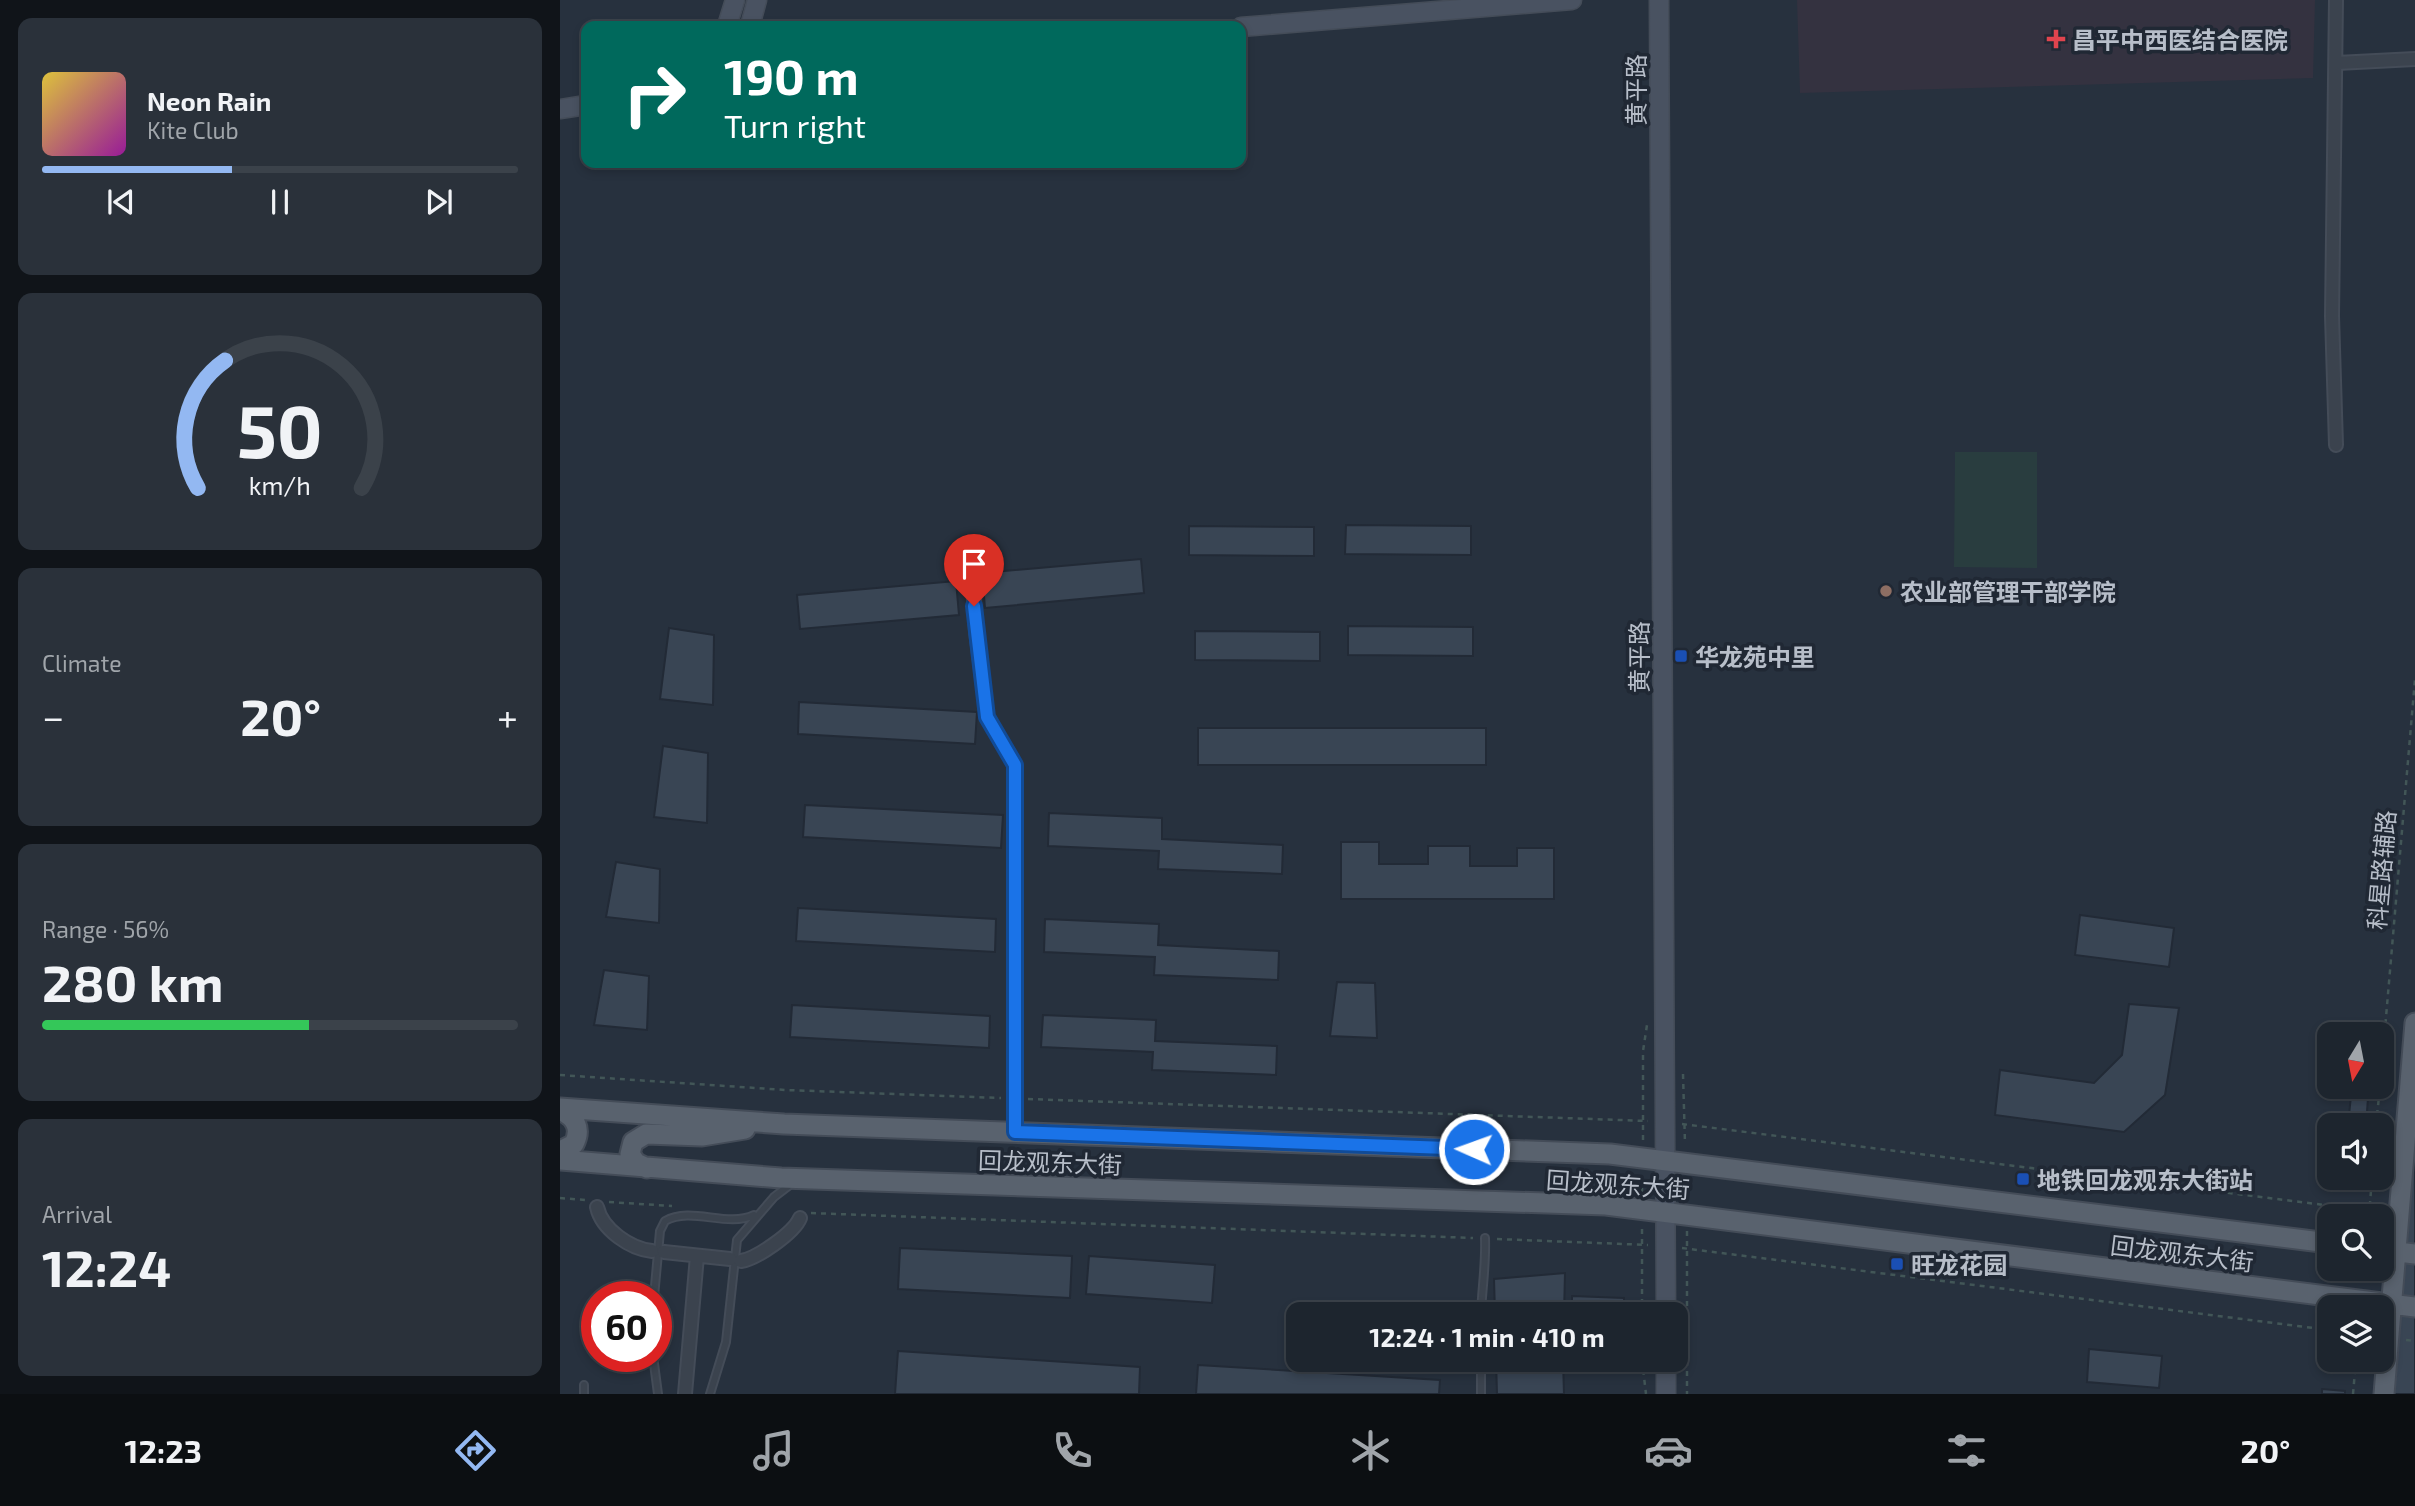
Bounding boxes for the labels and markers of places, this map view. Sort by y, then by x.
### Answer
place label: 昌平中西医结合医院 [2072,25,2288,54]
marker: 昌平中西医结合医院 [2046,29,2066,49]
pin [944,534,1004,606]
place label: 农业部管理干部学院 [1900,577,2116,606]
marker: 农业部管理干部学院 [1878,583,1894,599]
place label: 华龙苑中里 [1695,642,1815,671]
marker: 华龙苑中里 [1673,648,1689,664]
place label: 地铁回龙观东大街站 [2037,1165,2253,1194]
marker: 地铁回龙观东大街站 [2015,1171,2031,1187]
place label: 旺龙花园 [1911,1250,2007,1279]
marker: 旺龙花园 [1889,1256,1905,1272]

